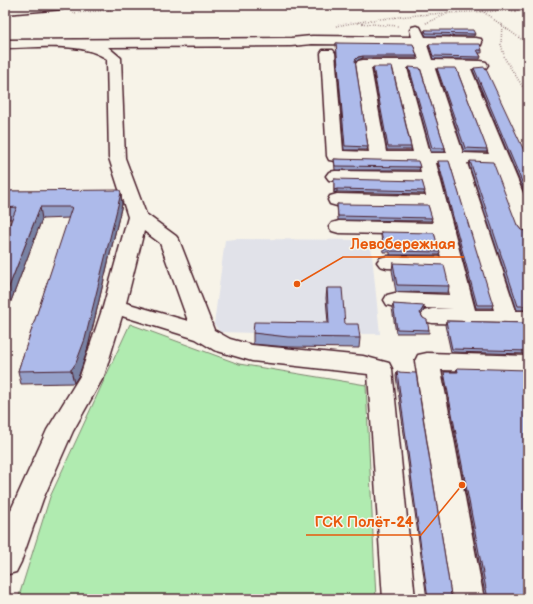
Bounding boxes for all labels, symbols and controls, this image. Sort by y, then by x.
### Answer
callout: Левобережная [343,230,464,257]
text: Левобережная [349,235,456,254]
callout: ГСК Полёт-24 [306,508,421,535]
text: ГСК Полёт-24 [314,513,414,532]

